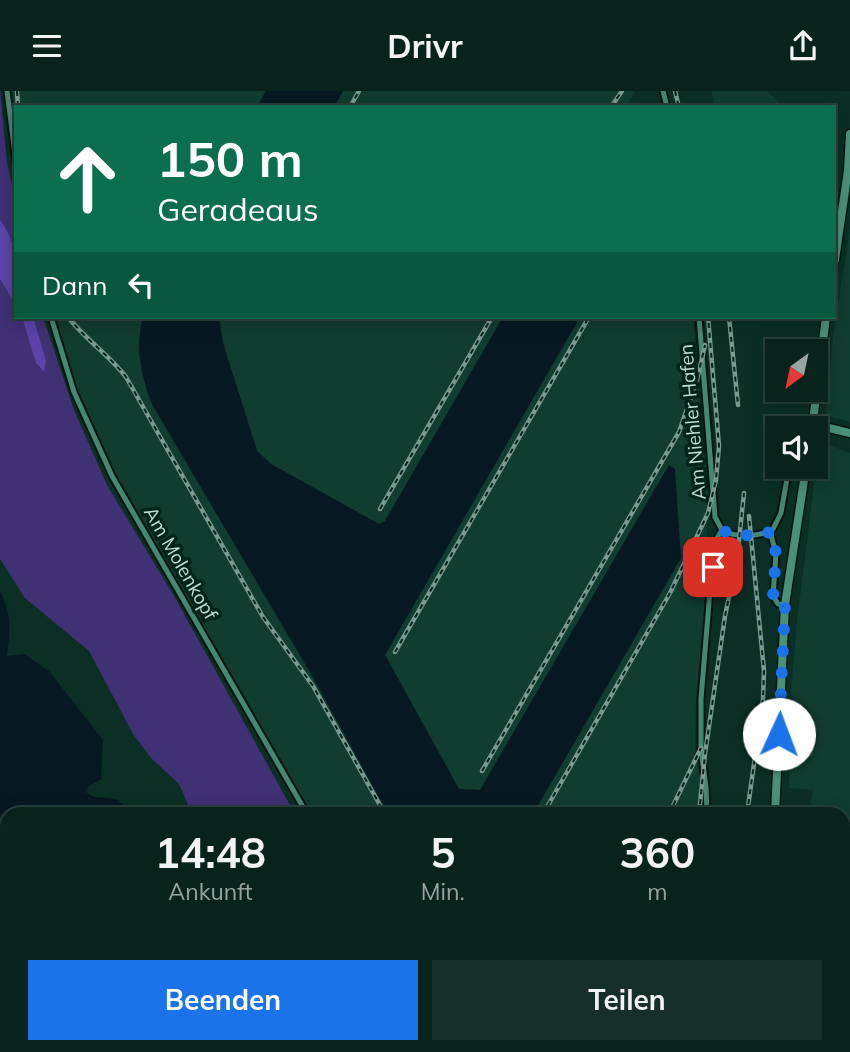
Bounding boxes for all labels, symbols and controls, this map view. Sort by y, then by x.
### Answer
text: Drivr [387,26,463,66]
icon: menu [28,27,66,65]
icon: share [784,27,822,65]
text: 150 m [157,128,303,189]
icon: ahead [42,133,133,224]
text: Geradeaus [157,189,319,229]
icon: left [122,266,160,304]
text: Dann [42,269,108,302]
north arrow [765,339,828,403]
map controls [765,339,828,479]
street label: Am Niehler Hafen [673,343,711,501]
button: sound [765,416,828,479]
street label: Am Molenkopf [139,502,223,624]
pin [683,537,743,597]
icon: arrive [694,548,732,586]
position arrow [742,697,816,771]
text: 14:48 [155,826,266,879]
text: 5 [430,826,455,879]
text: 360 [620,826,695,879]
text: Ankunft [168,877,253,906]
text: Min. [421,877,465,906]
text: m [647,877,667,906]
button: Beenden [28,960,418,1040]
button: Teilen [432,960,822,1040]

